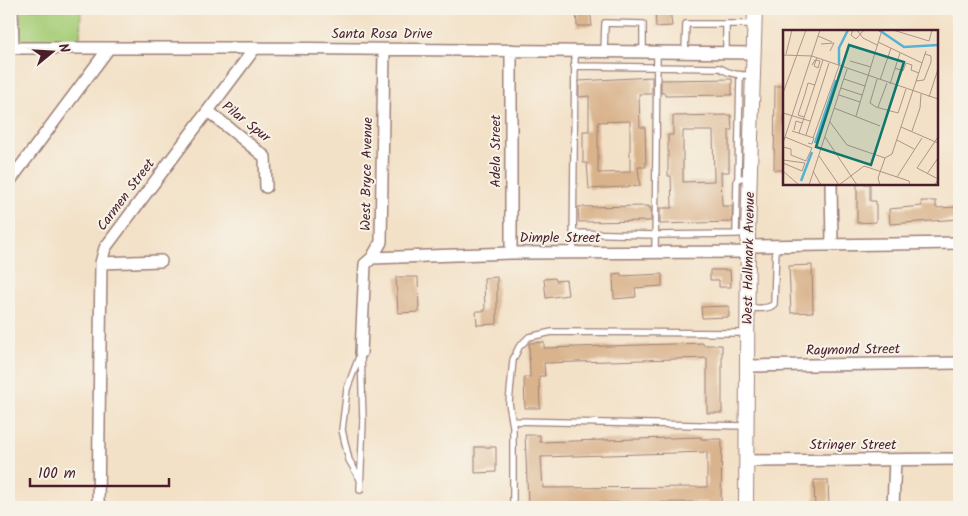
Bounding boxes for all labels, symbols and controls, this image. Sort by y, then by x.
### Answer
street label: Santa Rosa Drive [332,23,433,45]
north arrow [28,28,78,78]
inset map [783,30,938,185]
text: N [52,41,75,56]
street label: Pilar Spur [217,96,276,149]
street label: Adela Street [485,114,507,187]
street label: West Bryce Avenue [355,116,379,231]
street label: Carmen Street [91,154,161,236]
street label: West Hallmark Avenue [737,191,761,325]
street label: Dimple Street [519,227,601,249]
street label: Raymond Street [806,338,901,362]
street label: Stringer Street [810,434,897,456]
scale bar [30,456,169,488]
text: 100 m [38,462,76,486]

